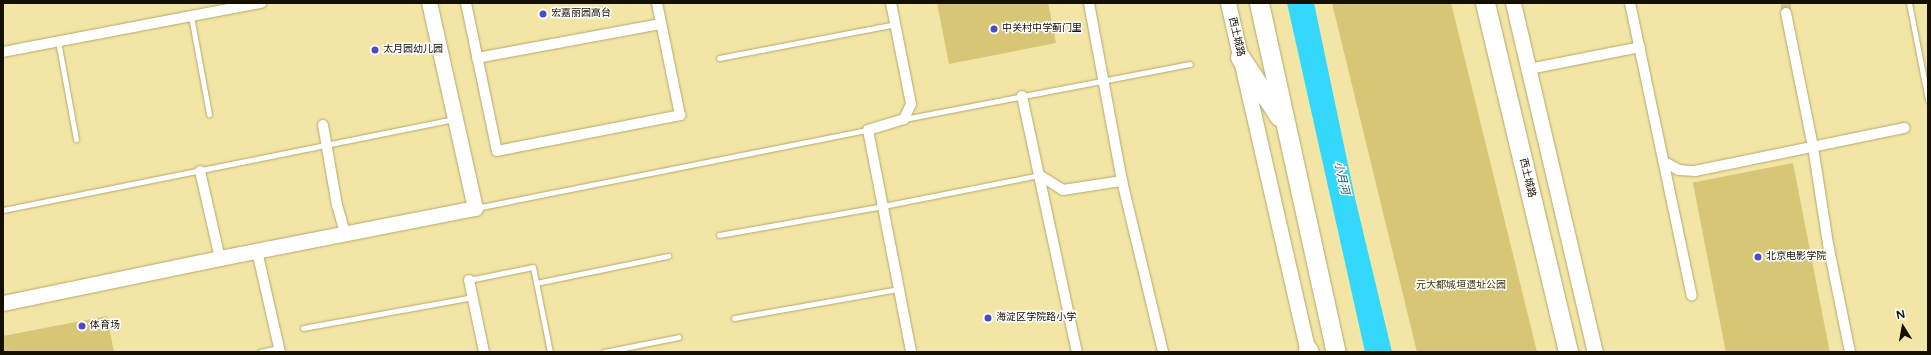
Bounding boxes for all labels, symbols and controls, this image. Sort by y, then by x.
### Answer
place label: 宏嘉丽园高台 [551,8,611,20]
marker: 宏嘉丽园高台 [538,9,548,19]
street label: 西土城路 [1226,16,1246,58]
place label: 中关村中学蓟门里 [1002,23,1082,35]
marker: 中关村中学蓟门里 [989,24,999,34]
place label: 太月园幼儿园 [383,44,443,56]
marker: 太月园幼儿园 [370,45,380,55]
street label: 西土城路 [1517,157,1537,199]
water label: 小月河 [1331,160,1351,196]
place label: 北京电影学院 [1766,251,1826,263]
marker: 北京电影学院 [1753,252,1763,262]
park label: 元大都城垣遗址公园 [1416,280,1506,292]
north arrow [1883,307,1923,347]
text: N [1895,308,1906,322]
place label: 海淀区学院路小学 [996,312,1076,324]
marker: 海淀区学院路小学 [983,313,993,323]
place label: 体育场 [90,320,120,332]
marker: 体育场 [77,321,87,331]

